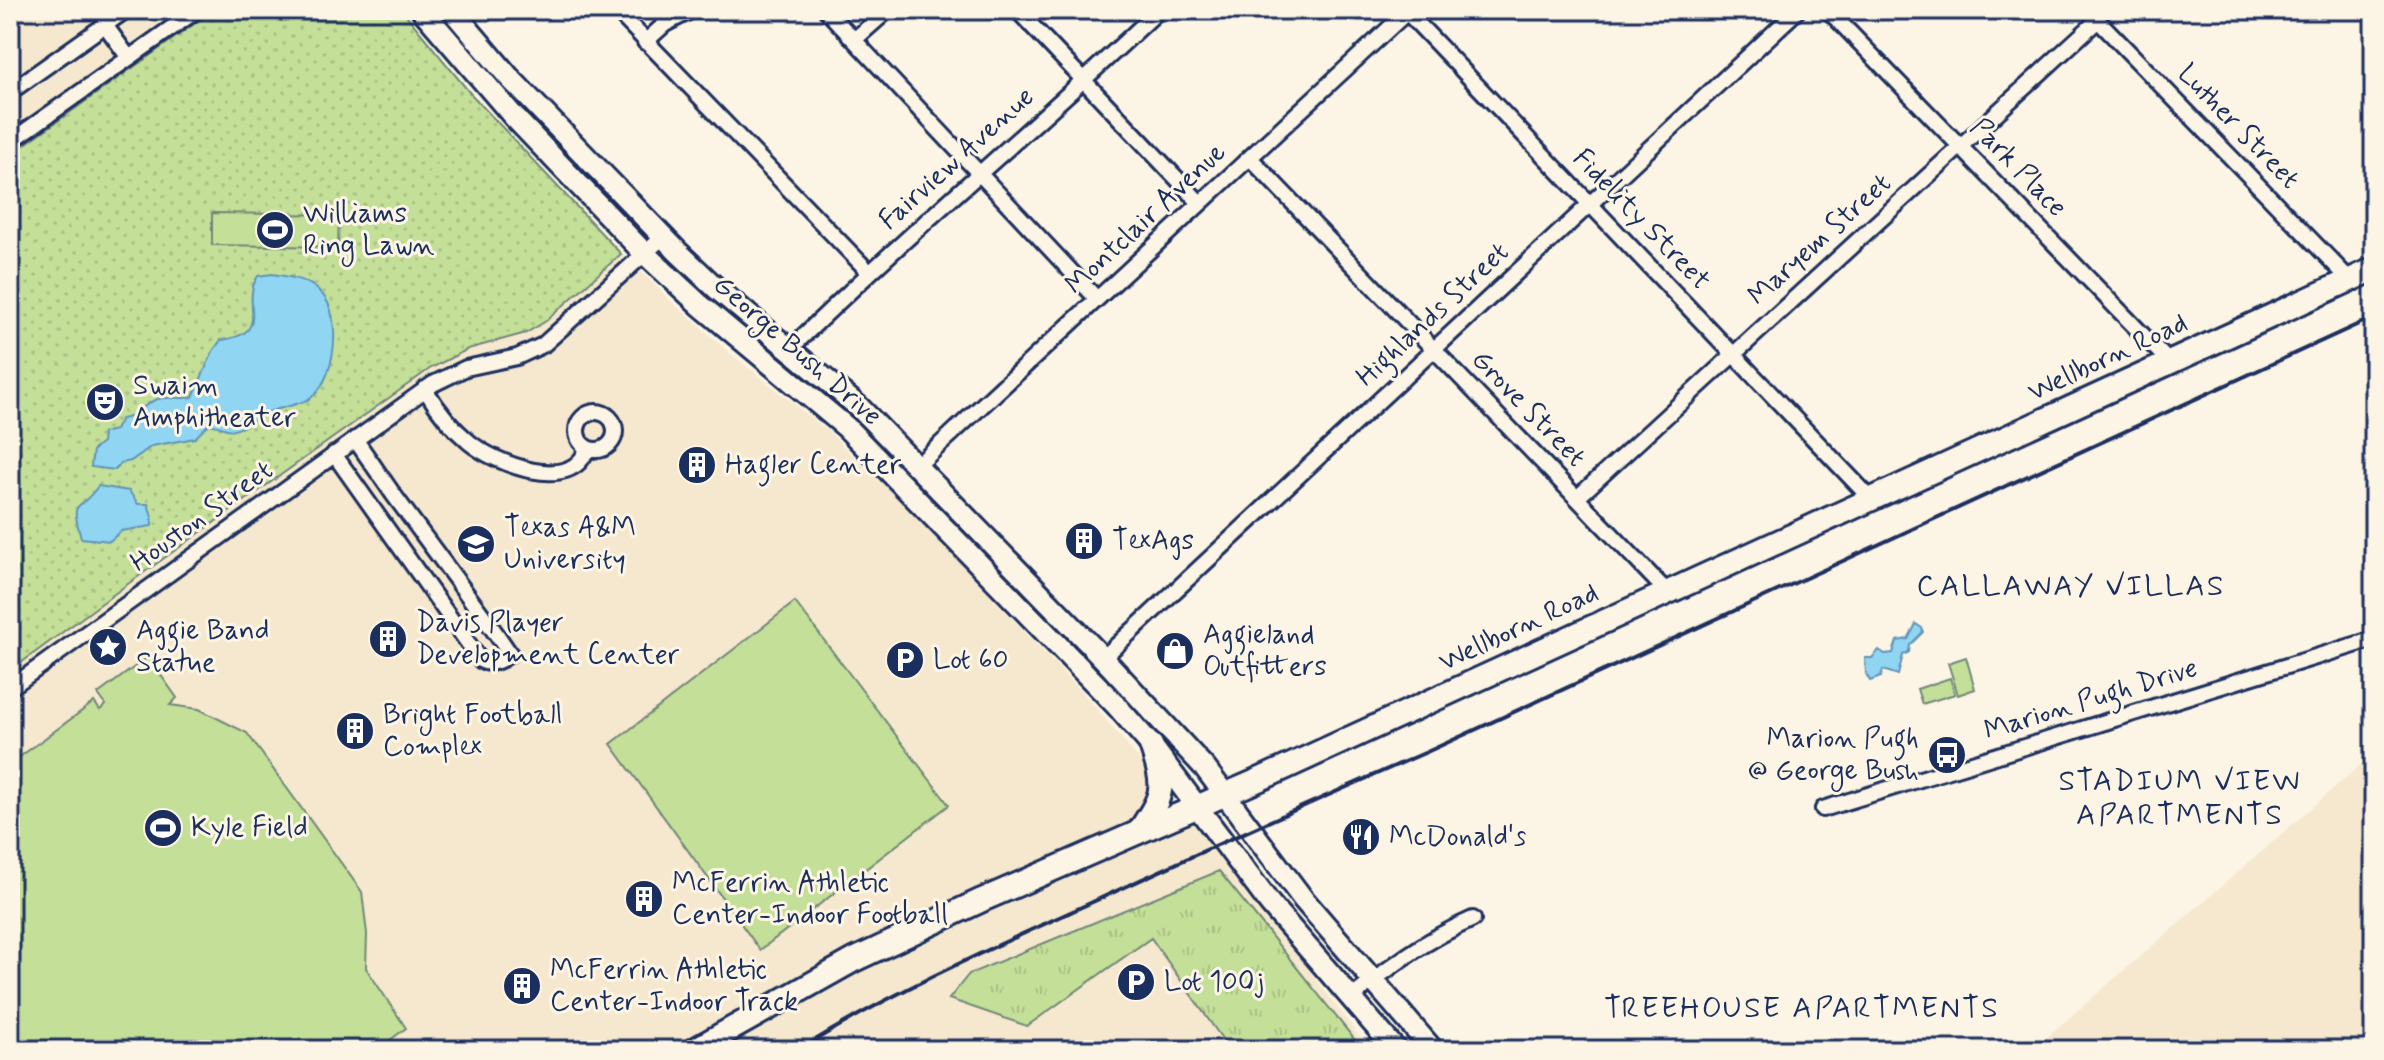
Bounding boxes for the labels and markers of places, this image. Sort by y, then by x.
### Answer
place label: Williams Ring Lawn [303,196,434,267]
sports icon: Williams Ring Lawn [254,209,296,251]
place label: Swaim Amphitheater [133,368,296,437]
theatre icon: Swaim Amphitheater [84,381,126,423]
building icon: Hagler Center [676,444,718,486]
place label: Hagler Center [725,447,902,487]
place label: Texas A&M University [504,510,636,579]
building icon: TexAgs [1063,520,1105,562]
school or university icon: Texas A&M University [455,523,497,565]
place label: TexAgs [1112,523,1194,560]
place label: Davis Player Development Center [416,605,680,674]
place label: Aggie Band Statue [136,613,269,682]
place label: Aggieland Outfitters [1203,617,1327,686]
building icon: Davis Player Development Center [367,618,409,660]
place icon: Aggie Band Statue [87,626,129,668]
shop icon: Aggieland Outfitters [1154,630,1196,672]
parking icon: Lot 60 [884,639,926,681]
place label: Lot 60 [933,642,1009,679]
place label: Bright Football Complex [383,697,563,766]
building icon: Bright Football Complex [334,710,376,752]
place label: Marion Pugh @ George Bush [1747,721,1919,792]
bus stop icon: Marion Pugh @ George Bush [1926,734,1968,776]
sports icon: Kyle Field [142,807,184,849]
place label: Kyle Field [191,810,308,847]
restaurant icon: McDonald's [1340,816,1382,858]
place label: McDonald's [1389,819,1526,856]
place label: McFerrin Athletic Center-Indoor Football [672,865,948,934]
building icon: McFerrin Athletic Center-Indoor Football [623,878,665,920]
place label: McFerrin Athletic Center-Indoor Track [550,952,798,1021]
parking icon: Lot 100j [1115,961,1157,1003]
place label: Lot 100j [1164,964,1264,1001]
building icon: McFerrin Athletic Center-Indoor Track [501,965,543,1007]

